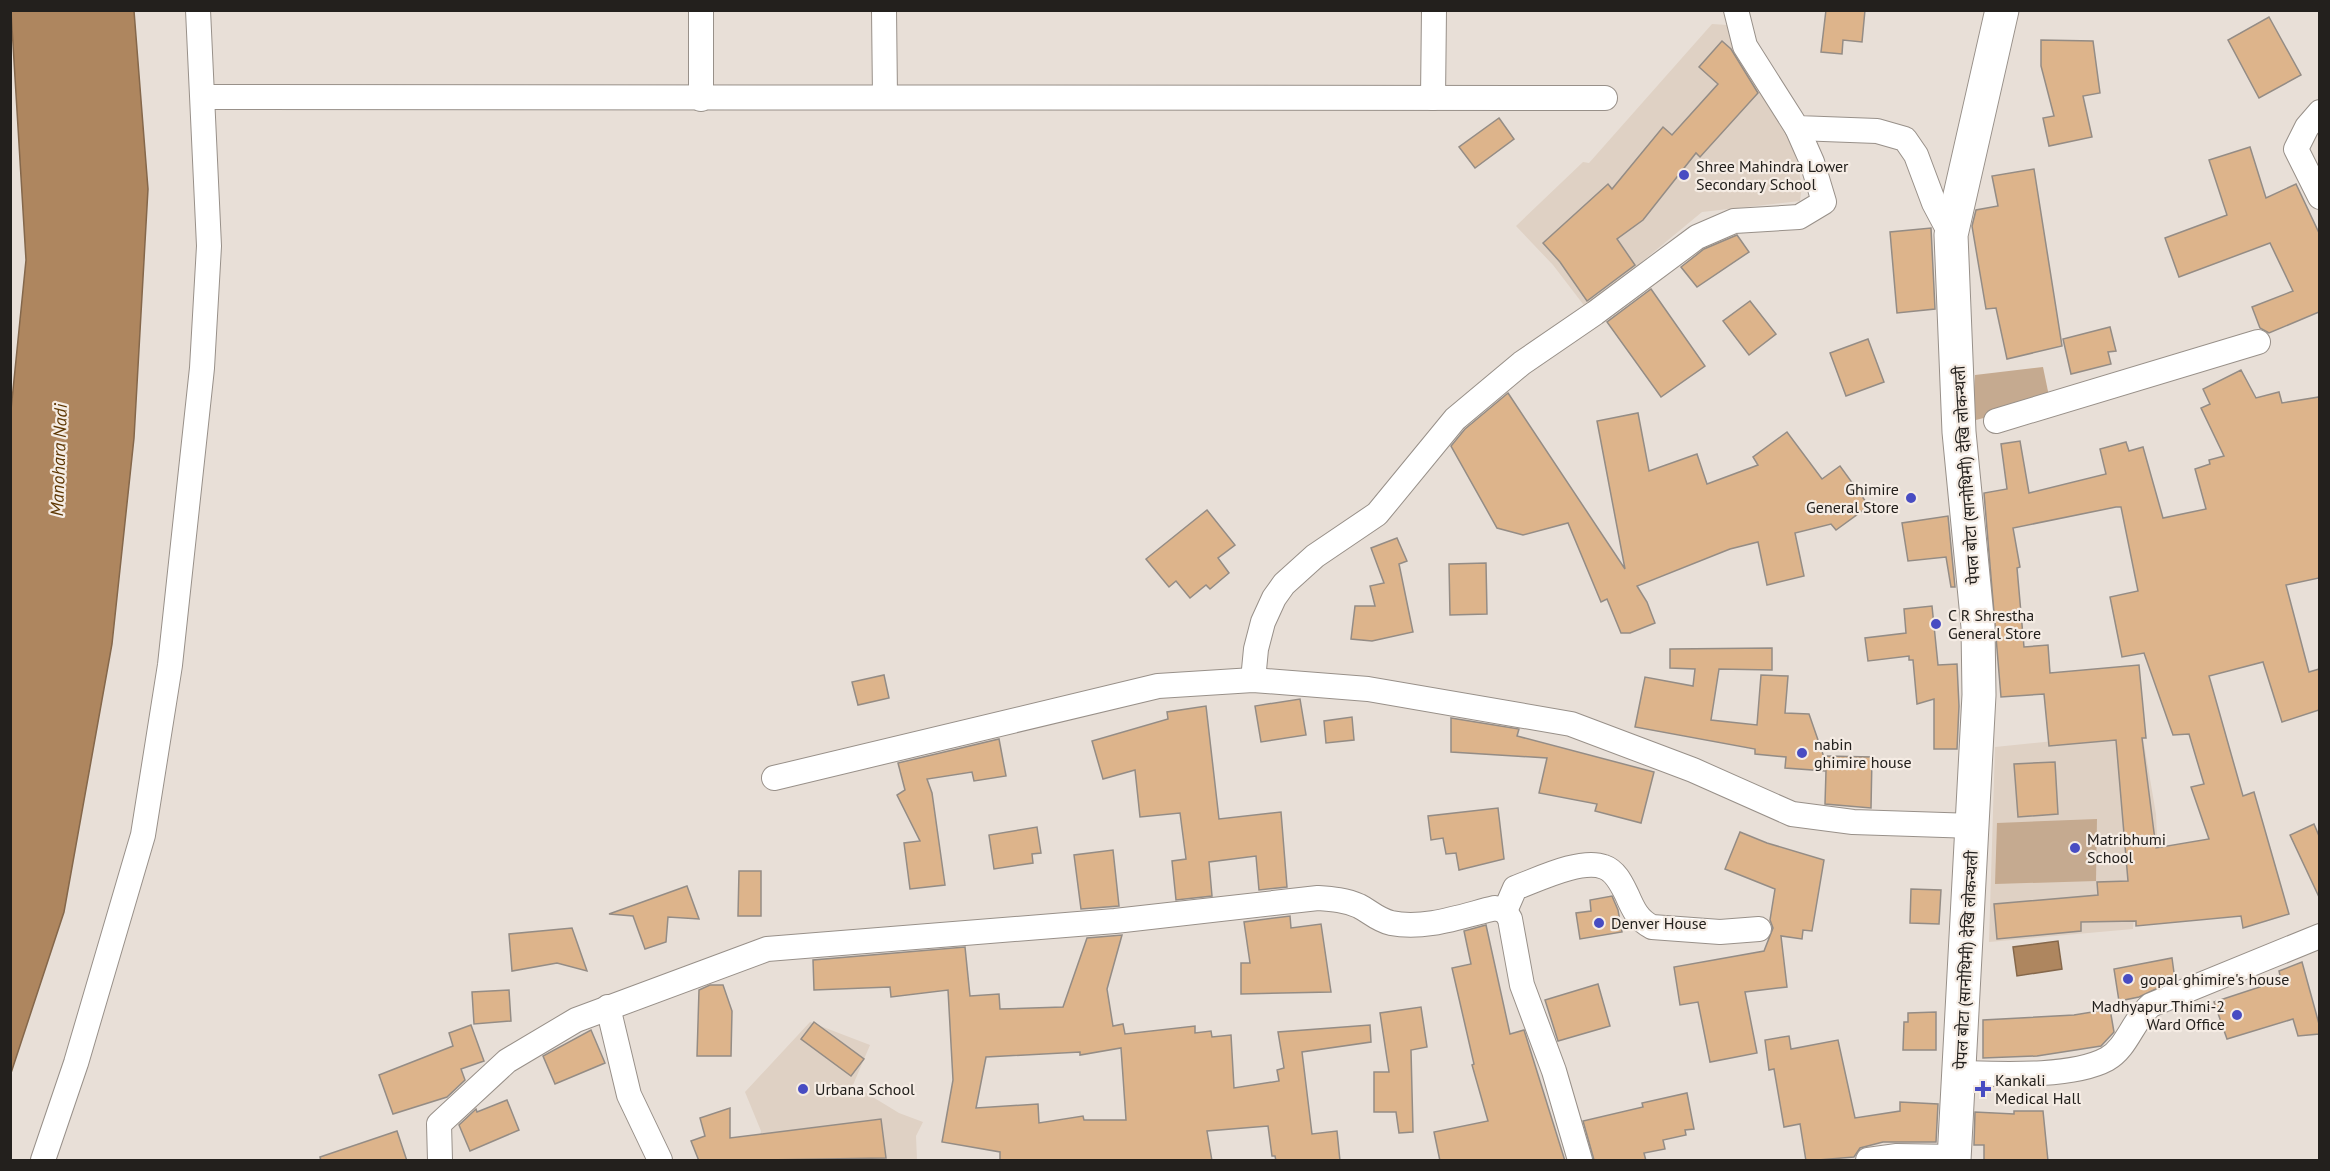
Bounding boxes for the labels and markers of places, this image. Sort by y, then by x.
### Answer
place label: Shree Mahindra Lower Secondary School [1696,156,1849,194]
marker: Shree Mahindra Lower Secondary School [1677,168,1691,182]
place label: Ghimire General Store [1806,479,1899,517]
marker: Ghimire General Store [1904,491,1918,505]
place label: C R Shrestha General Store [1948,605,2041,643]
marker: C R Shrestha General Store [1929,617,1943,631]
place label: nabin ghimire house [1814,734,1912,772]
marker: nabin ghimire house [1795,746,1809,760]
place label: Matribhumi School [2087,829,2166,867]
marker: Matribhumi School [2068,841,2082,855]
place label: Denver House [1611,913,1707,933]
marker: Denver House [1592,916,1606,930]
place label: gopal ghimire's house [2140,969,2289,989]
marker: gopal ghimire's house [2121,972,2135,986]
place label: Madhyapur Thimi-2 Ward Office [2091,996,2225,1034]
marker: Madhyapur Thimi-2 Ward Office [2230,1008,2244,1022]
place label: Kankali Medical Hall [1995,1070,2081,1108]
place label: Urbana School [815,1079,915,1099]
marker: Urbana School [796,1082,810,1096]
marker: Kankali Medical Hall [1976,1082,1990,1096]

